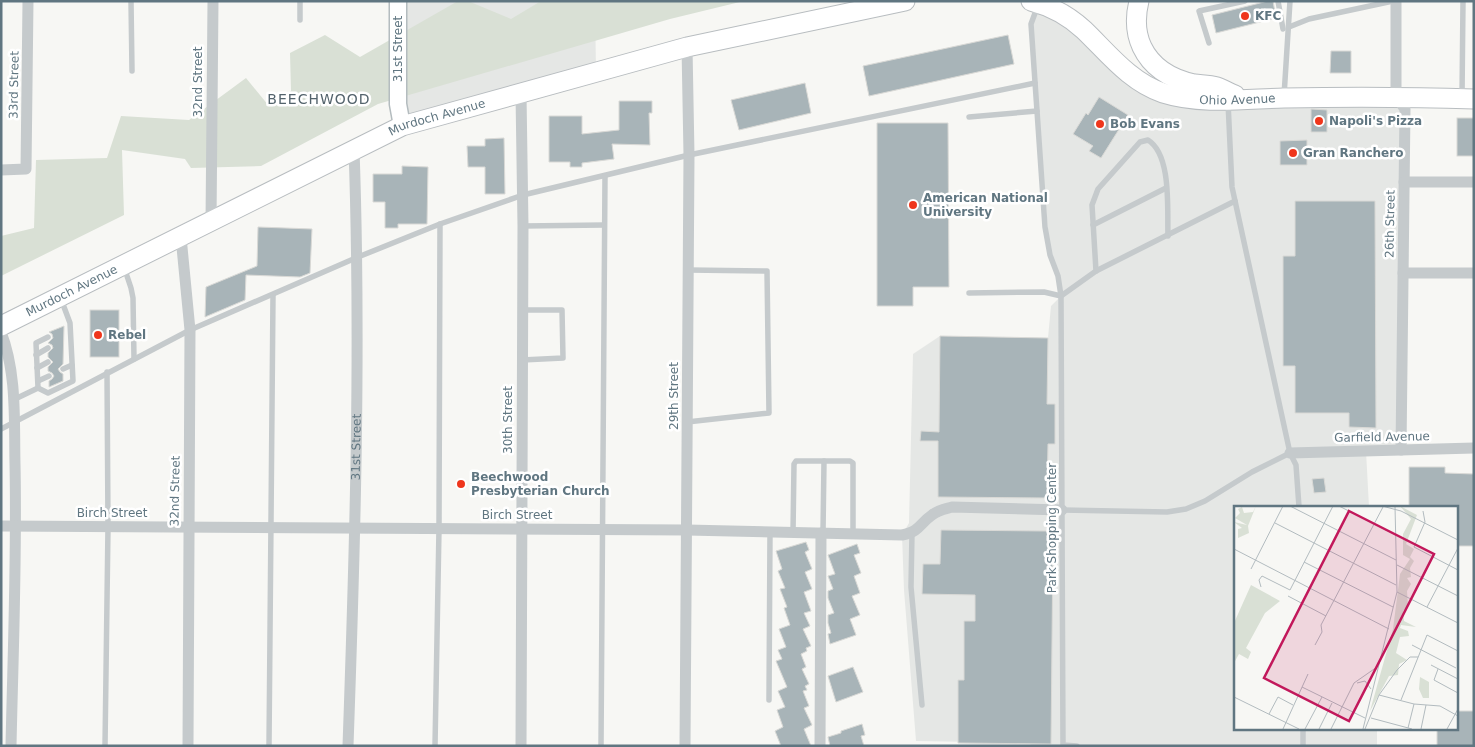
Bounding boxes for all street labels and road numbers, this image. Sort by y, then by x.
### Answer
street label: 31st Street [391,15,405,82]
street label: 32nd Street [191,46,205,117]
street label: 33rd Street [6,51,22,119]
street label: Ohio Avenue [1199,91,1276,107]
street label: Murdoch Avenue [386,96,487,139]
street label: 26th Street [1382,190,1398,258]
street label: Murdoch Avenue [24,262,120,319]
street label: 29th Street [667,362,681,430]
street label: 30th Street [501,386,515,454]
street label: 31st Street [349,413,364,481]
street label: Garfield Avenue [1334,429,1430,445]
street label: 32nd Street [167,455,183,527]
street label: Park Shopping Center [1045,463,1059,593]
street label: Birch Street [77,506,148,520]
street label: Birch Street [482,508,553,522]

